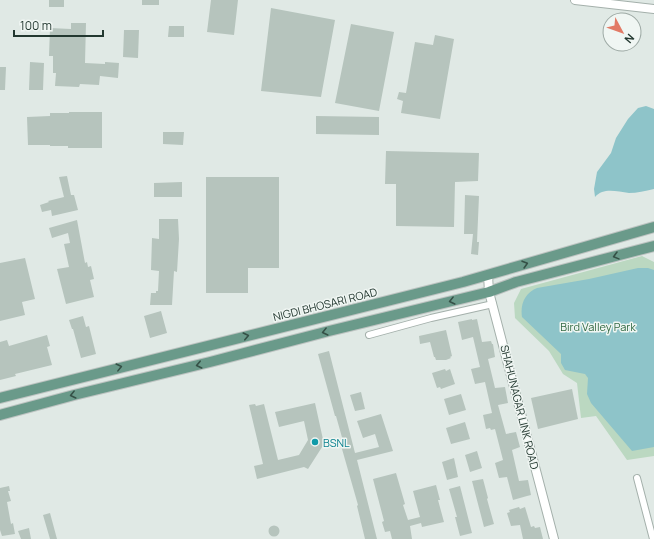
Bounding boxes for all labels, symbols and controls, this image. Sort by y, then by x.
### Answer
scale bar [14,12,103,38]
north arrow [602,12,642,52]
text: 100 m [20,17,52,34]
text: N [622,31,638,47]
one-way arrow [613,251,620,260]
one-way arrow [521,260,528,269]
street label: NIGDI BHOSARI ROAD [271,284,379,324]
one-way arrow [448,297,455,305]
park label: Bird Valley Park [560,319,636,334]
one-way arrow [322,327,329,336]
one-way arrow [242,333,249,341]
street label: SHAHUNAGAR LINK ROAD [497,343,543,471]
one-way arrow [196,360,203,368]
one-way arrow [115,363,122,372]
one-way arrow [70,390,77,399]
place label: BSNL [323,435,350,450]
marker: BSNL [310,437,320,447]

